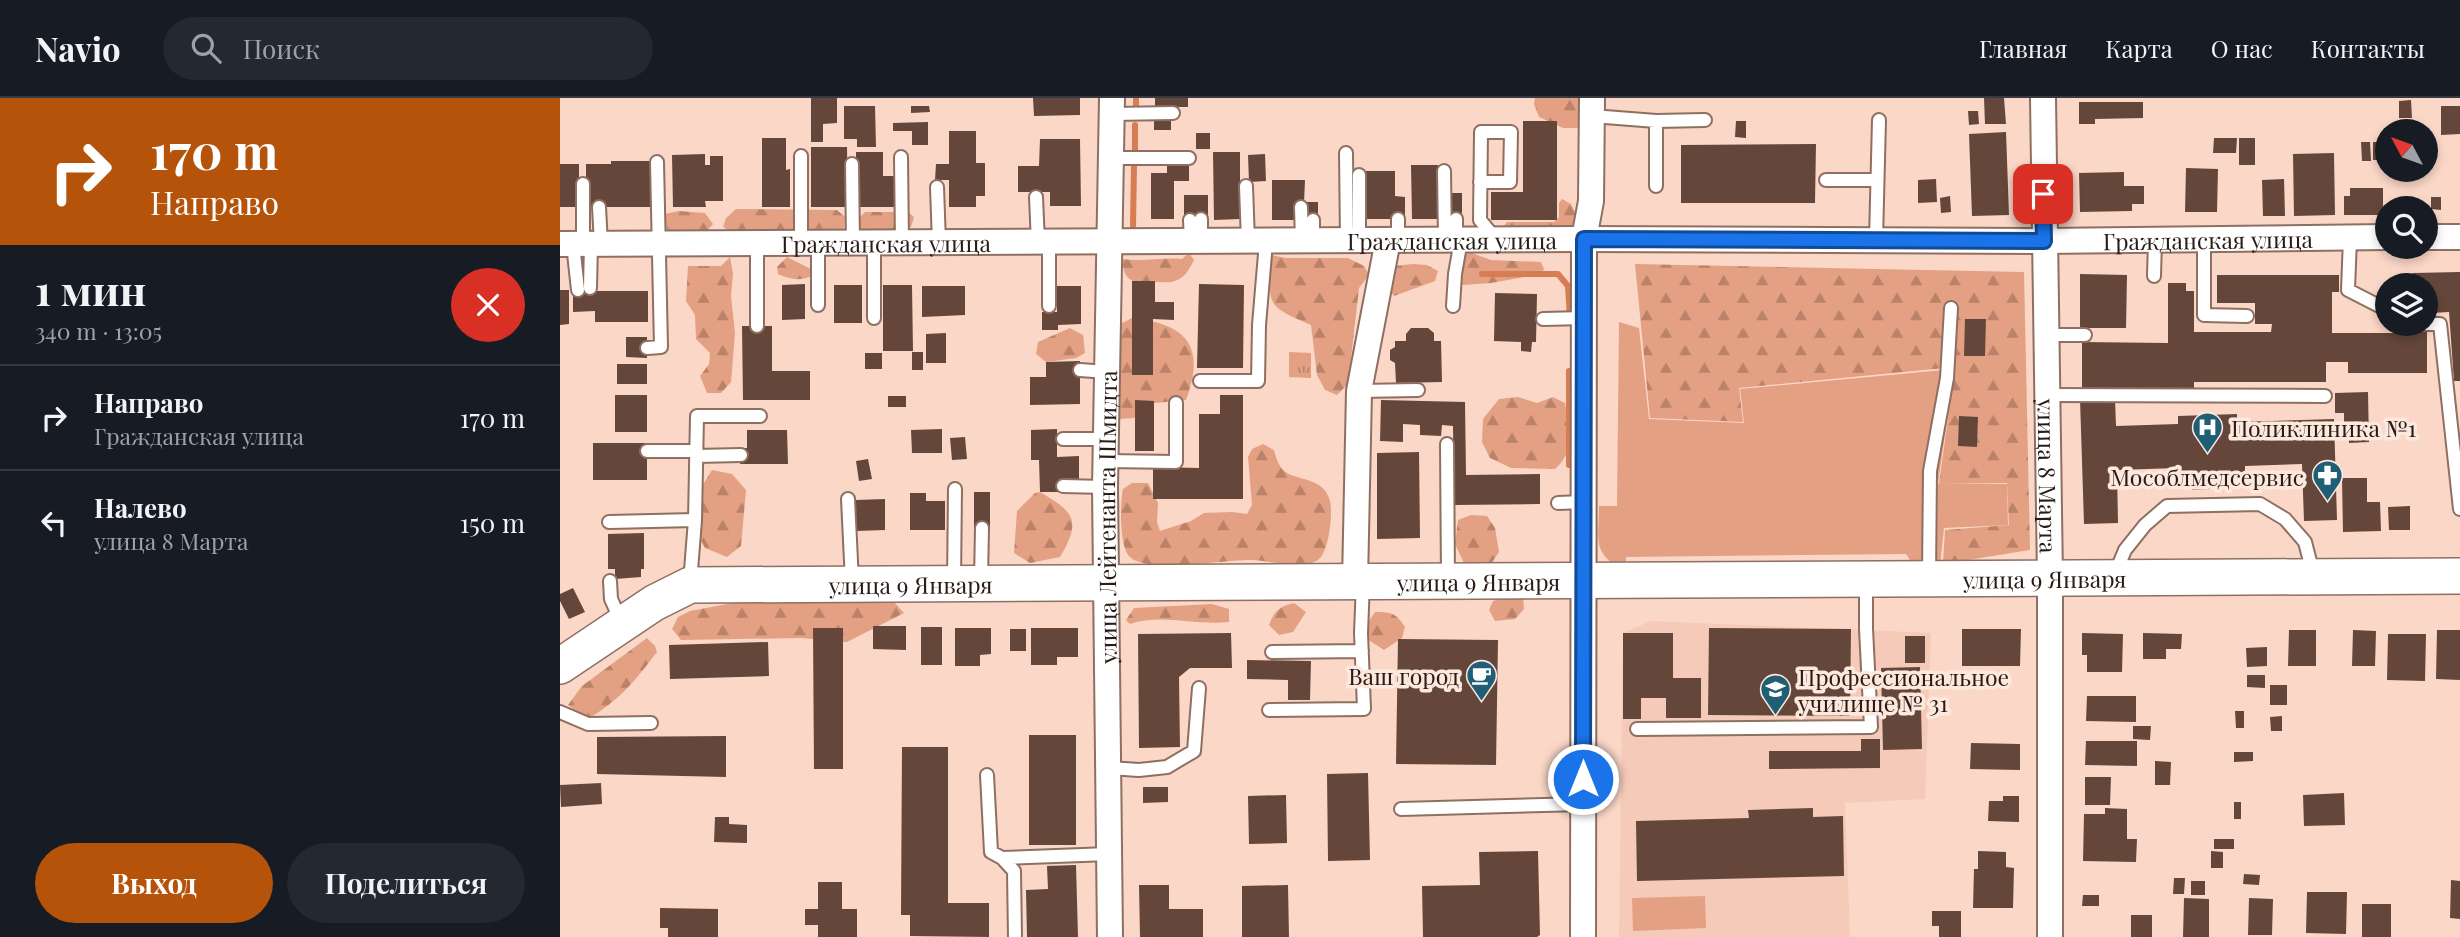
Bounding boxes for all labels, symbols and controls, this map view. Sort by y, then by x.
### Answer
search box [163,17,653,80]
text: Navio [35,26,121,70]
icon: search [187,29,225,67]
text: Поиск [243,31,320,66]
text: Главная [1979,32,2067,64]
text: Карта [2105,32,2173,64]
text: О нас [2211,32,2273,64]
text: Контакты [2311,32,2425,64]
text: 170 m [150,117,278,182]
north arrow [2375,119,2438,182]
map controls [2375,119,2438,336]
icon: right [35,126,126,217]
pin [2013,164,2073,224]
icon: arrive [2024,175,2062,213]
text: Направо [150,180,279,223]
button: search [2375,196,2438,259]
street label: Гражданская улица [2103,222,2314,256]
street label: Гражданская улица [1347,224,1558,256]
street label: Гражданская улица [781,226,992,258]
text: 1 мин [35,261,146,317]
button: close [451,268,525,342]
button: layers [2375,273,2438,336]
text: 340 m · 13:05 [35,315,162,346]
street label: улица Лейтенанта Шмидта [1089,369,1123,665]
text: Направо [94,385,203,420]
street label: улица 8 Марта [2032,397,2065,554]
icon: right [35,399,73,437]
text: 170 m [460,400,525,435]
hospital icon: Поликлиника №1 [2191,410,2225,454]
place label: Поликлиника №1 [2231,412,2417,443]
text: Гражданская улица [94,420,304,451]
pharmacy icon: Мособлмедсервис [2310,459,2344,503]
place label: Мособлмедсервис [2110,461,2304,492]
text: Налево [94,490,187,525]
icon: left [35,504,73,542]
text: 150 m [460,505,525,540]
text: улица 8 Марта [94,525,248,556]
street label: улица 9 Января [1962,562,2127,594]
street label: улица 9 Января [1396,565,1561,597]
street label: улица 9 Января [828,568,993,600]
cafe icon: Ваш город [1465,658,1499,702]
place label: Ваш город [1348,660,1459,691]
place label: Профессиональное училище № 31 [1797,661,2009,718]
school or university icon: Профессиональное училище № 31 [1758,672,1792,716]
position arrow [1546,742,1620,816]
button: Выход [35,843,273,923]
button: Поделиться [287,843,525,923]

